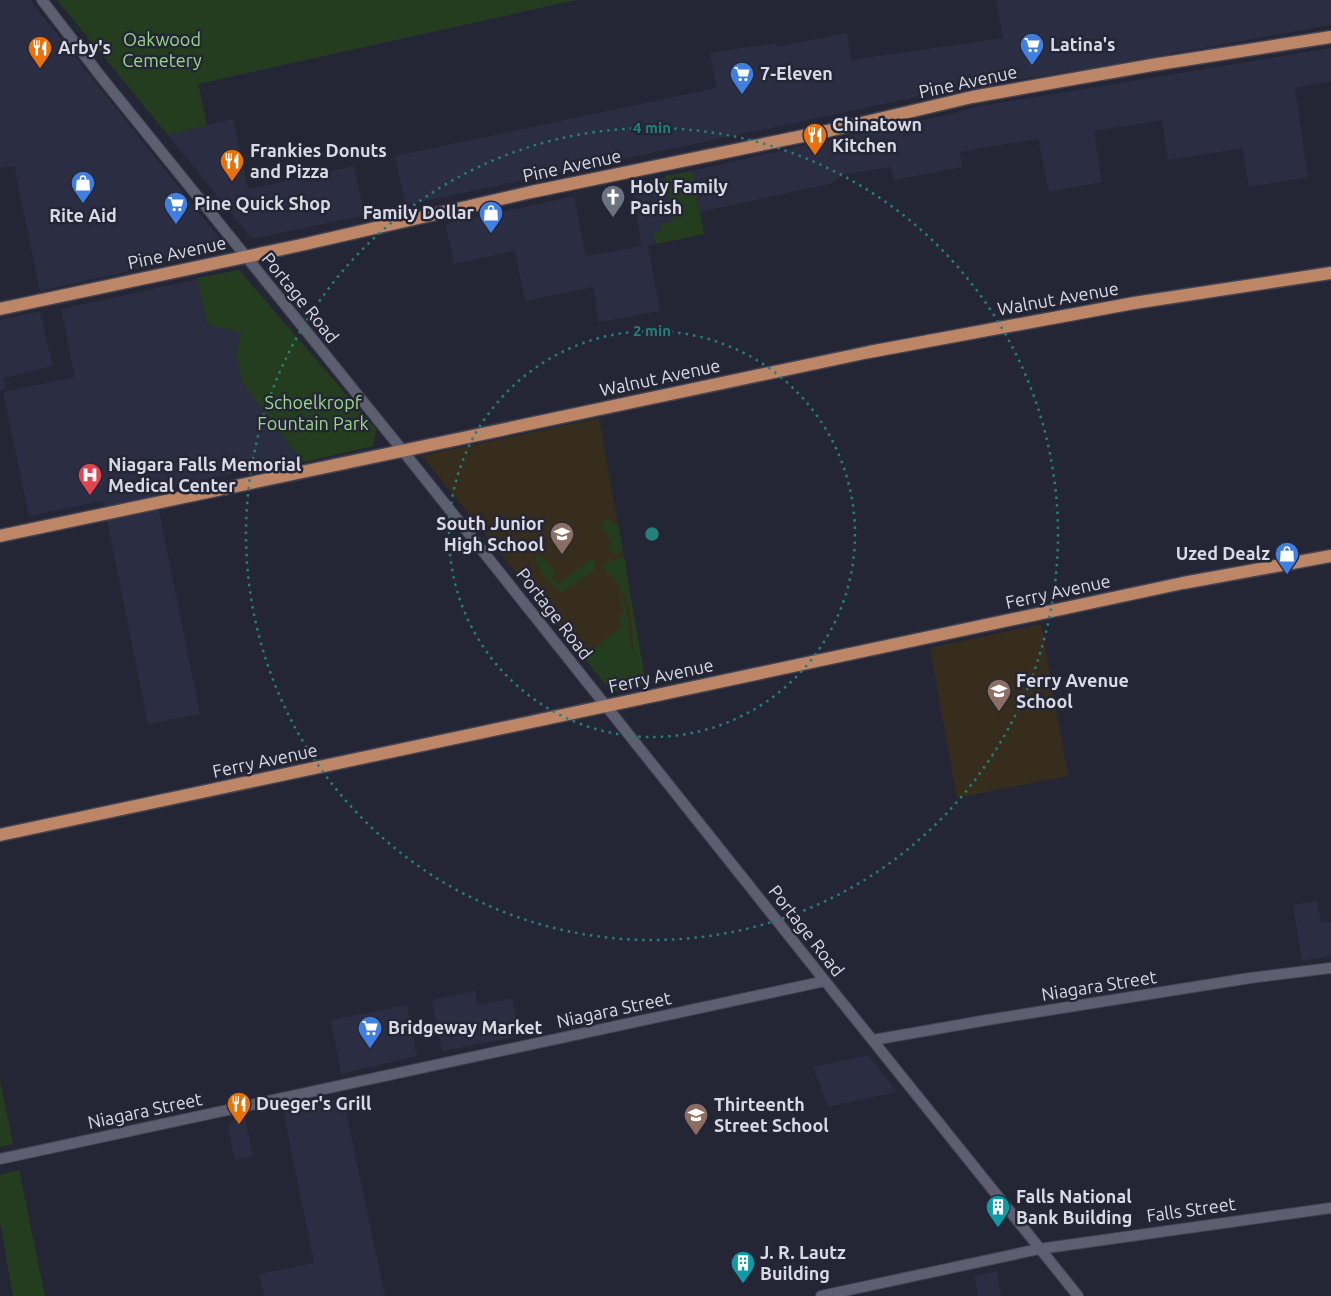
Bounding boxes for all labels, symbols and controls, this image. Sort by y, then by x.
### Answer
park label: Oakwood Cemetery [122,29,202,70]
supermarket icon: Latina's [1019,32,1045,66]
place label: Latina's [1050,34,1116,54]
restaurant icon: Arby's [27,35,53,69]
place label: Arby's [58,37,111,57]
supermarket icon: 7-Eleven [729,61,755,95]
street label: Pine Avenue [917,61,1019,101]
place label: 7-Eleven [760,63,833,83]
place label: Chinatown Kitchen [832,114,922,155]
text: 4 min [633,119,671,136]
restaurant icon: Chinatown Kitchen [802,122,828,156]
place label: Frankies Donuts and Pizza [250,140,387,181]
street label: Pine Avenue [521,145,623,185]
restaurant icon: Frankies Donuts and Pizza [219,148,245,182]
shop icon: Rite Aid [70,170,96,204]
place label: Holy Family Parish [630,176,728,217]
church icon: Holy Family Parish [600,184,626,218]
supermarket icon: Pine Quick Shop [163,191,189,225]
place label: Pine Quick Shop [194,193,331,213]
shop icon: Family Dollar [478,200,504,234]
place label: Family Dollar [363,202,475,222]
place label: Rite Aid [49,205,117,225]
street label: Pine Avenue [126,232,228,272]
street label: Portage Road [258,248,343,346]
street label: Walnut Avenue [996,278,1120,319]
text: 2 min [633,322,671,339]
street label: Walnut Avenue [598,354,722,400]
park label: Schoelkropf Fountain Park [257,392,369,433]
place label: Niagara Falls Memorial Medical Center [108,454,302,495]
hospital icon: Niagara Falls Memorial Medical Center [77,462,103,496]
place label: South Junior High School [436,513,545,554]
school or university icon: South Junior High School [549,521,575,555]
centre of rings [643,525,661,543]
shop icon: Uzed Dealz [1274,541,1300,575]
place label: Uzed Dealz [1176,543,1270,563]
street label: Portage Road [513,564,597,663]
street label: Ferry Avenue [1003,570,1112,612]
street label: Ferry Avenue [606,654,715,696]
place label: Ferry Avenue School [1016,670,1129,711]
school or university icon: Ferry Avenue School [986,678,1012,712]
street label: Ferry Avenue [210,739,319,781]
street label: Portage Road [765,881,849,980]
street label: Niagara Street [1040,966,1158,1004]
street label: Niagara Street [555,987,673,1031]
supermarket icon: Bridgeway Market [357,1015,383,1049]
place label: Bridgeway Market [388,1017,543,1037]
street label: Niagara Street [86,1088,204,1132]
restaurant icon: Dueger's Grill [226,1091,252,1125]
place label: Dueger's Grill [256,1093,372,1113]
place label: Thirteenth Street School [714,1094,829,1135]
school or university icon: Thirteenth Street School [683,1102,709,1136]
place label: Falls National Bank Building [1016,1186,1132,1227]
street label: Falls Street [1145,1193,1237,1225]
building icon: Falls National Bank Building [985,1194,1011,1228]
place label: J. R. Lautz Building [760,1242,846,1283]
building icon: J. R. Lautz Building [730,1250,756,1284]

